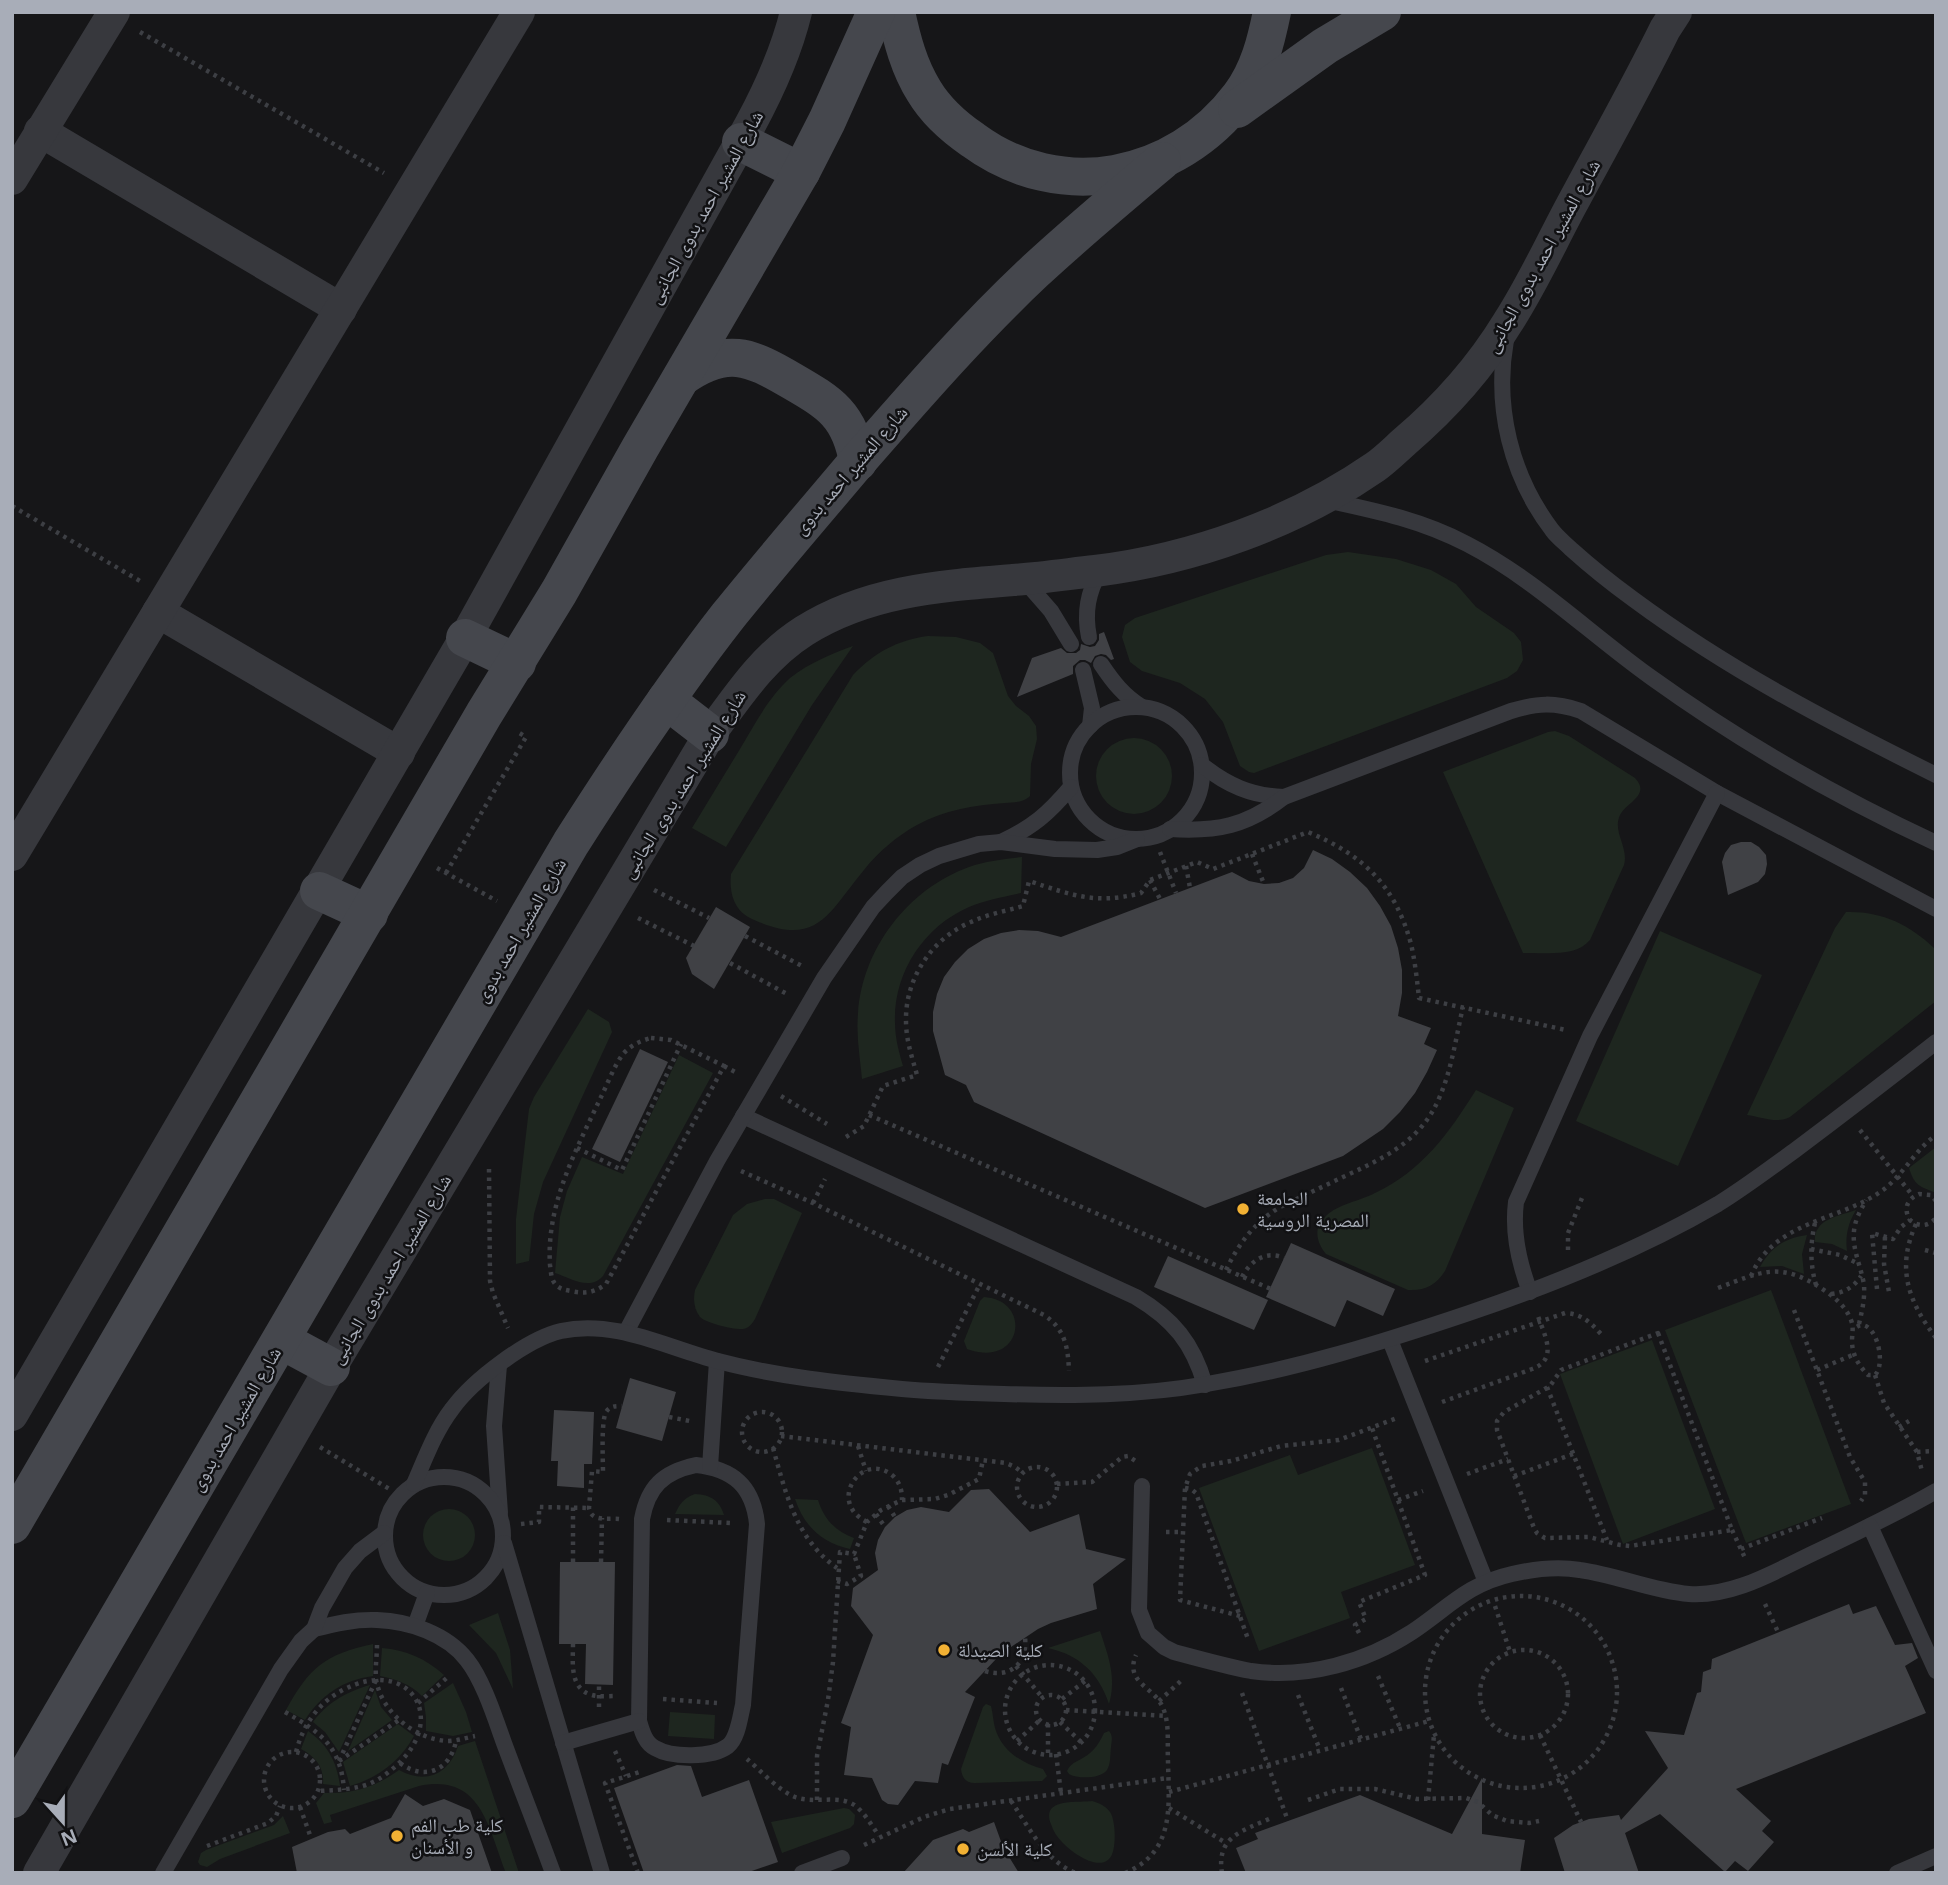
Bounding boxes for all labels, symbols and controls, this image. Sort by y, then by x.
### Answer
street label: شارع المشير احمد بدوى الجانبى [641,106,769,308]
street label: شارع المشير احمد بدوى الجانبى [1478,155,1606,357]
street label: شارع المشير احمد بدوى [787,400,913,540]
street label: شارع المشير احمد بدوى الجانبى [614,685,752,883]
street label: شارع المشير احمد بدوى [468,853,572,1007]
street label: شارع المشير احمد بدوى الجانبى [323,1169,457,1369]
place label: الجامعة المصرية الروسية [1257,1185,1369,1233]
marker: الجامعة المصرية الروسية [1235,1201,1251,1217]
street label: شارع المشير احمد بدوى [183,1342,287,1496]
place label: كلية الصيدلة [958,1637,1043,1663]
marker: كلية الصيدلة [936,1642,952,1658]
north arrow [28,1787,98,1857]
place label: كلية طب الفم و الأسنان [411,1812,503,1860]
text: N [57,1823,81,1853]
marker: كلية طب الفم و الأسنان [389,1828,405,1844]
place label: كلية الألسن [977,1836,1052,1862]
marker: كلية الألسن [955,1841,971,1857]

